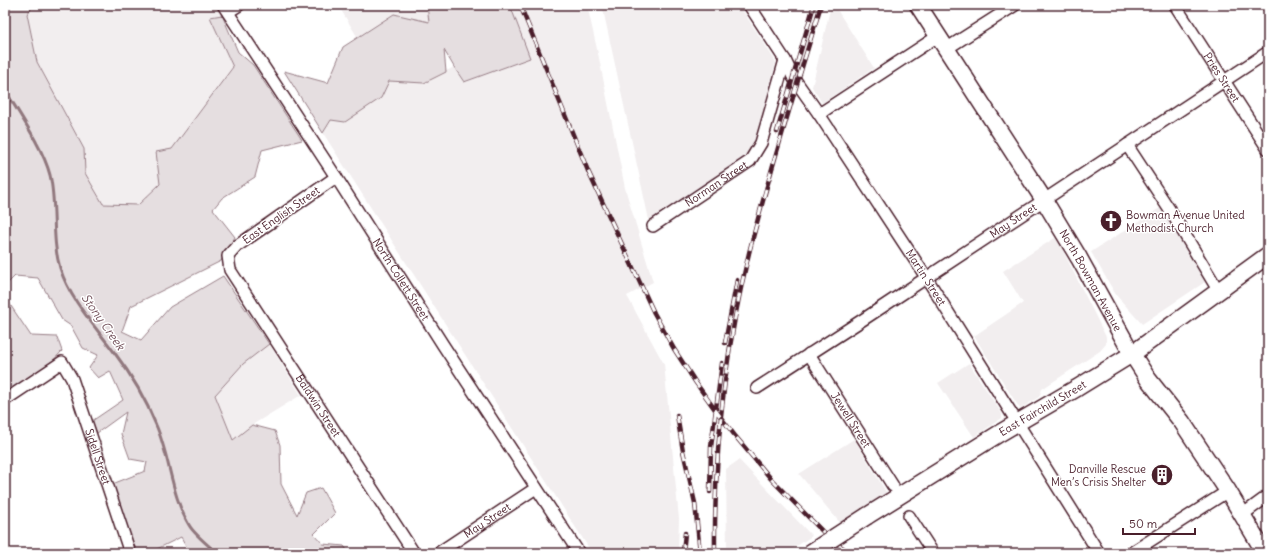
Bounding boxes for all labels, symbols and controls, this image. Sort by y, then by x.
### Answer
street label: Pries Street [1200,50,1243,105]
street label: Norman Street [682,158,750,210]
street label: East English Street [240,183,323,247]
street label: May Street [987,200,1039,241]
church icon: Bowman Avenue United Methodist Church [1098,208,1124,234]
place label: Bowman Avenue United Methodist Church [1126,208,1245,235]
street label: North Bowman Avenue [1056,227,1125,334]
street label: North Collett Street [370,236,433,323]
street label: Martin Street [903,247,949,308]
water label: Stony Creek [79,291,129,353]
street label: Baldwin Street [293,372,344,440]
street label: East Fairchild Street [997,377,1089,439]
street label: Jewell Street [828,389,874,450]
street label: Sidell Street [82,427,114,487]
place label: Danville Rescue Men’s Crisis Shelter [1051,462,1147,489]
building icon: Danville Rescue Men’s Crisis Shelter [1149,462,1175,488]
street label: May Street [461,500,514,541]
scale bar [1123,510,1195,536]
text: 50 m [1129,516,1158,531]

